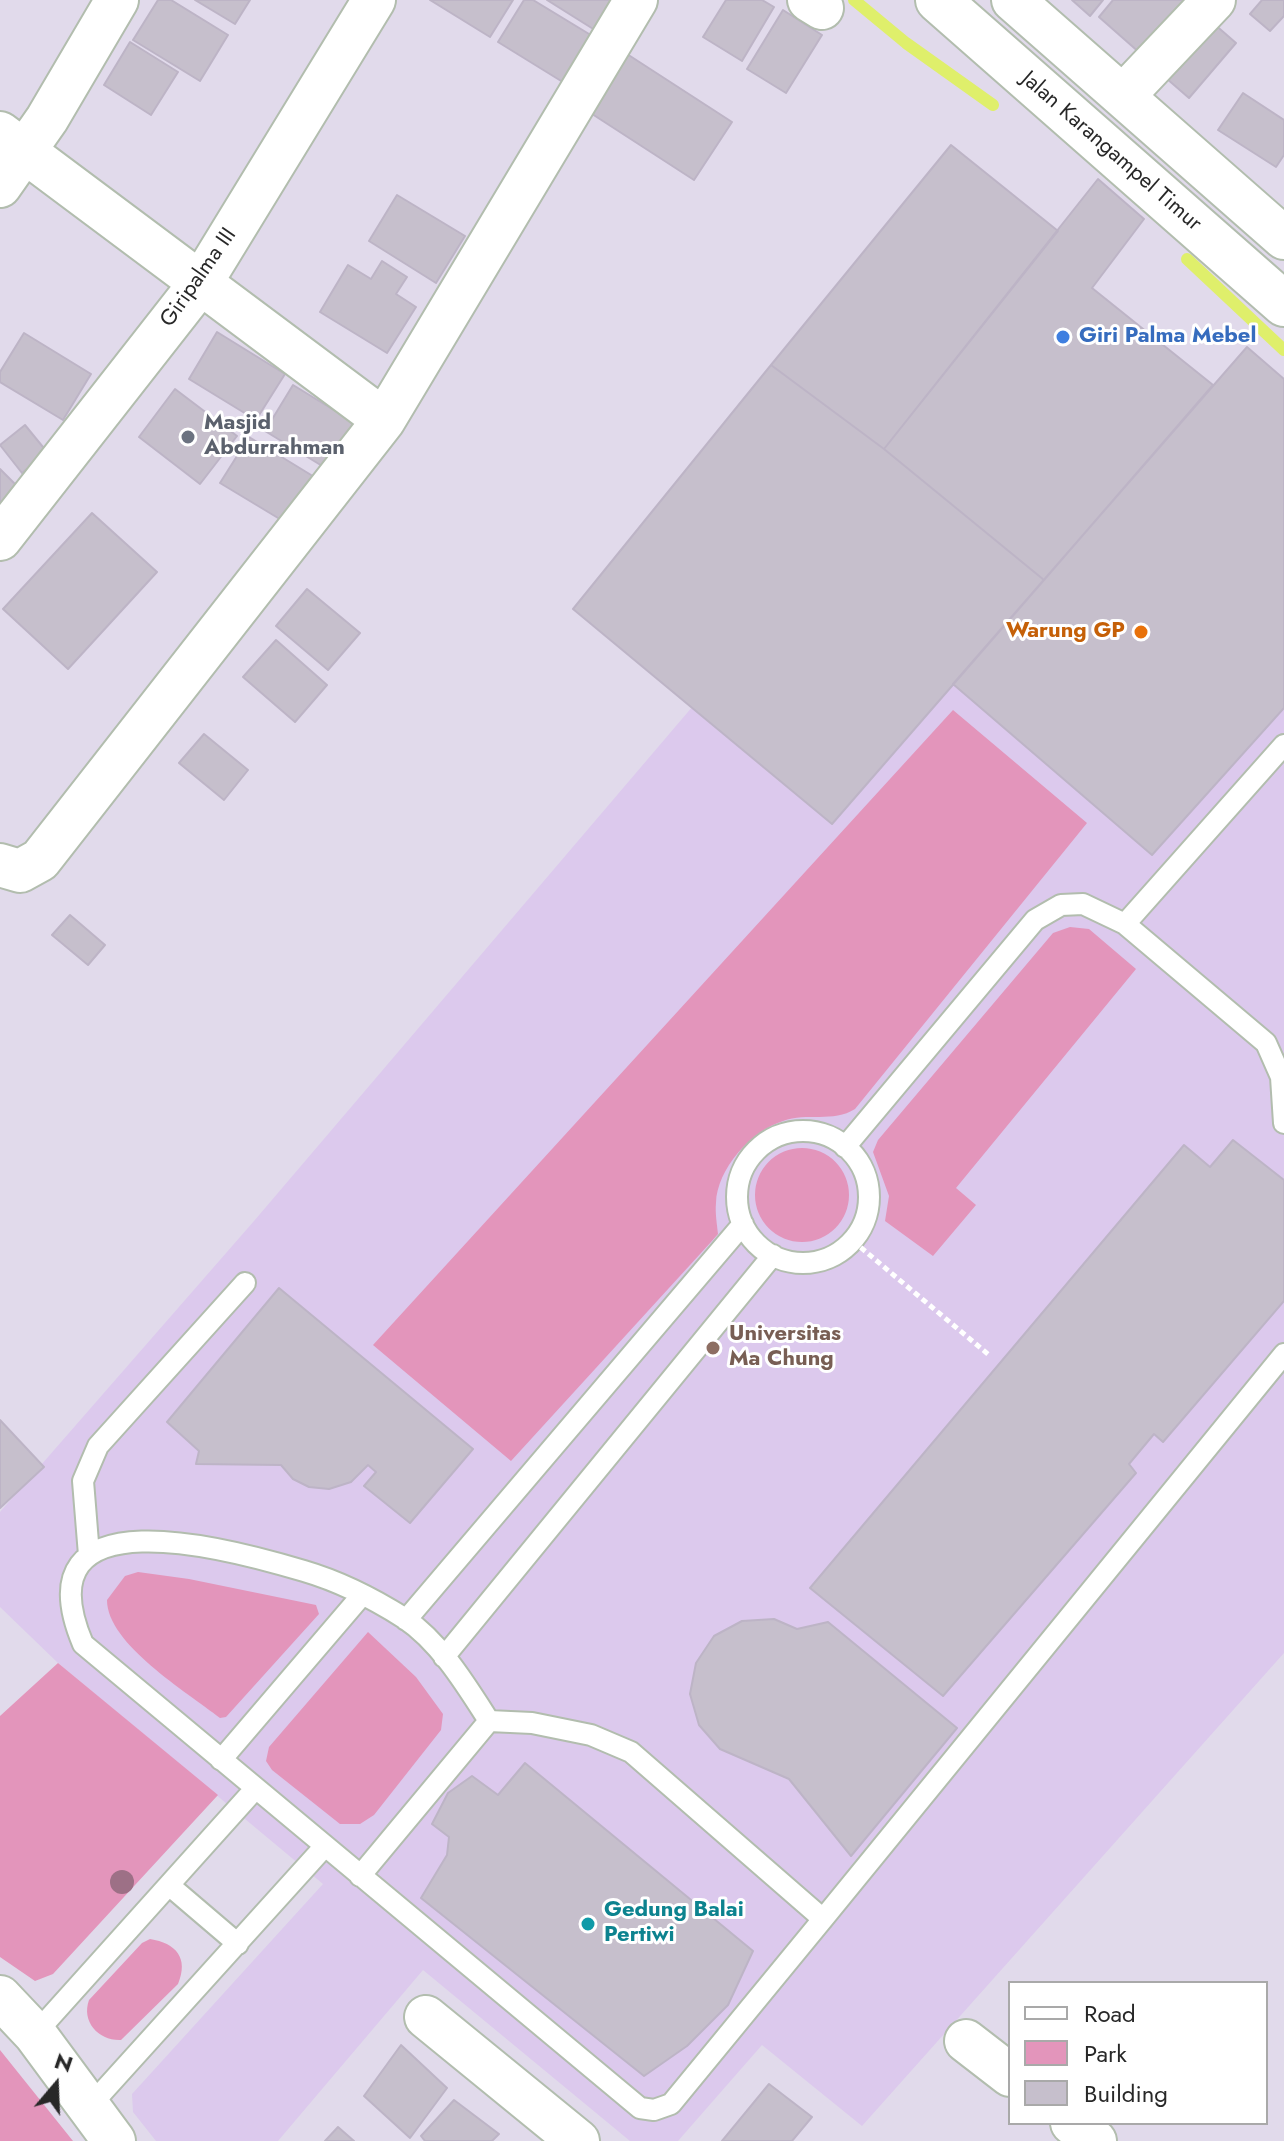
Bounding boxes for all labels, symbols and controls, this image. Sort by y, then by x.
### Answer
street label: Jalan Karangampel Timur [1015,66,1207,238]
street label: Giripalma III [155,223,243,333]
place label: Giri Palma Mebel [1079,324,1256,350]
marker: Giri Palma Mebel [1054,328,1072,346]
place label: Masjid Abdurrahman [204,411,345,462]
marker: Masjid Abdurrahman [179,428,197,446]
place label: Warung GP [1006,619,1125,645]
marker: Warung GP [1132,623,1150,641]
place label: Universitas Ma Chung [729,1322,841,1374]
marker: Universitas Ma Chung [704,1339,722,1357]
place label: Gedung Balai Pertiwi [604,1898,744,1950]
marker: Gedung Balai Pertiwi [579,1915,597,1933]
legend [1008,1981,1268,2125]
text: Road [1084,1996,1136,2031]
text: Park [1084,2036,1127,2071]
text: N [50,2044,77,2080]
north arrow [16,2045,96,2125]
text: Building [1084,2076,1168,2111]

